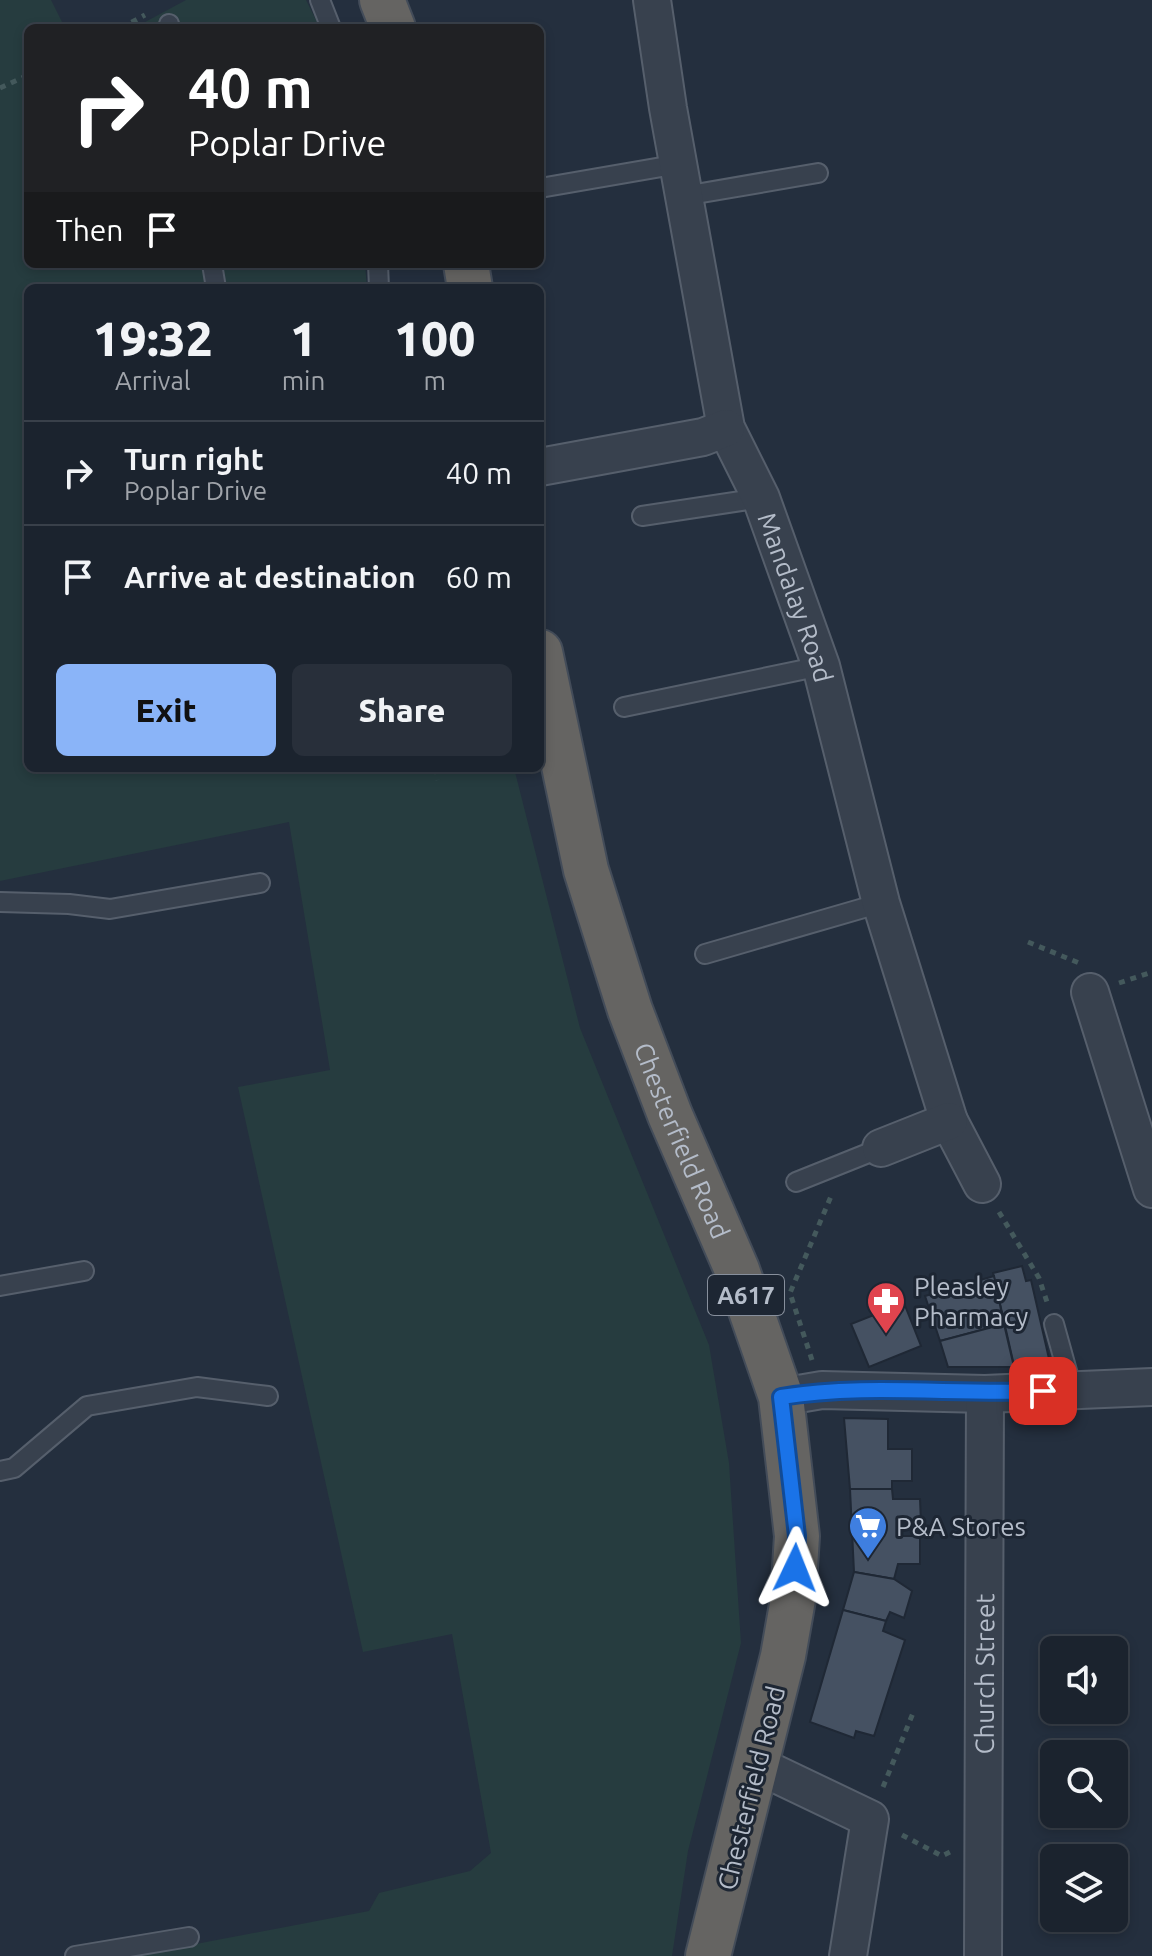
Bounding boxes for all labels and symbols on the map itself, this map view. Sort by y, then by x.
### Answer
street label: Mandalay Road [753,508,839,685]
street label: Chesterfield Road [629,1038,736,1243]
place label: Pleasley Pharmacy [914,1272,1028,1331]
road number: A617 [708,1275,784,1315]
pharmacy icon: Pleasley Pharmacy [865,1280,907,1335]
pin [1009,1357,1077,1425]
supermarket icon: P&A Stores [847,1505,889,1560]
place label: P&A Stores [896,1512,1026,1541]
position arrow [753,1526,837,1610]
street label: Church Street [969,1593,999,1755]
street label: Chesterfield Road [712,1683,790,1893]

